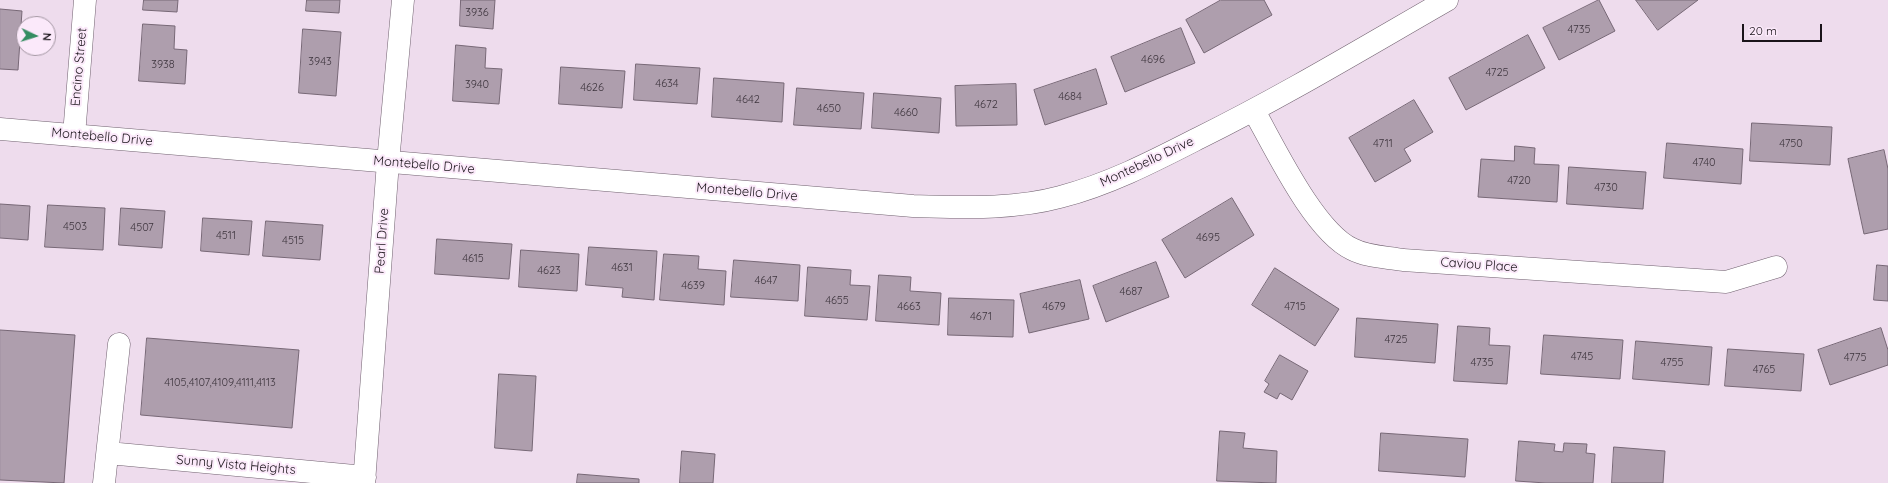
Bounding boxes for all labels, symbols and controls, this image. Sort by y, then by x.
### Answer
house number: 3936 [465,6,489,20]
north arrow [16,16,56,56]
scale bar [1744,16,1824,42]
house number: 4735 [1568,23,1590,37]
text: 20 m [1749,23,1777,38]
street label: Encino Street [68,27,90,107]
text: N [40,32,54,41]
house number: 4696 [1141,53,1165,67]
house number: 3943 [308,55,332,69]
house number: 3938 [151,58,175,72]
house number: 4725 [1485,66,1509,80]
house number: 4634 [655,77,679,91]
house number: 3940 [465,78,489,92]
house number: 4626 [580,81,604,95]
house number: 4684 [1058,90,1082,104]
house number: 4642 [736,93,760,107]
house number: 4672 [974,98,998,112]
house number: 4650 [817,102,841,116]
house number: 4660 [894,106,918,120]
street label: Montebello Drive [51,125,153,149]
street label: Montebello Drive [1098,133,1196,191]
house number: 4711 [1373,137,1393,151]
house number: 4750 [1779,137,1803,151]
street label: Montebello Drive [373,153,475,177]
house number: 4740 [1692,156,1716,170]
house number: 4720 [1507,174,1531,188]
street label: Montebello Drive [696,180,798,204]
house number: 4730 [1594,181,1618,195]
street label: Pearl Drive [372,208,392,274]
house number: 4503 [63,220,87,234]
house number: 4507 [130,221,154,235]
house number: 4511 [216,229,236,243]
house number: 4695 [1196,231,1220,245]
house number: 4515 [282,234,304,248]
house number: 4615 [462,252,484,266]
street label: Caviou Place [1440,255,1518,275]
house number: 4631 [611,261,633,275]
house number: 4623 [537,264,561,278]
house number: 4647 [755,274,777,288]
house number: 4639 [681,279,705,293]
house number: 4687 [1120,285,1142,299]
house number: 4655 [825,294,849,308]
house number: 4663 [897,300,921,314]
house number: 4679 [1042,300,1066,314]
house number: 4715 [1284,300,1306,314]
house number: 4671 [970,310,992,324]
house number: 4725 [1384,333,1408,347]
house number: 4745 [1571,350,1593,364]
house number: 4775 [1844,351,1866,365]
house number: 4735 [1471,356,1493,370]
house number: 4755 [1660,356,1684,370]
house number: 4765 [1753,363,1775,377]
house number: 4105,4107,4109,4111,4113 [164,376,276,390]
street label: Sunny Vista Heights [176,452,296,478]

